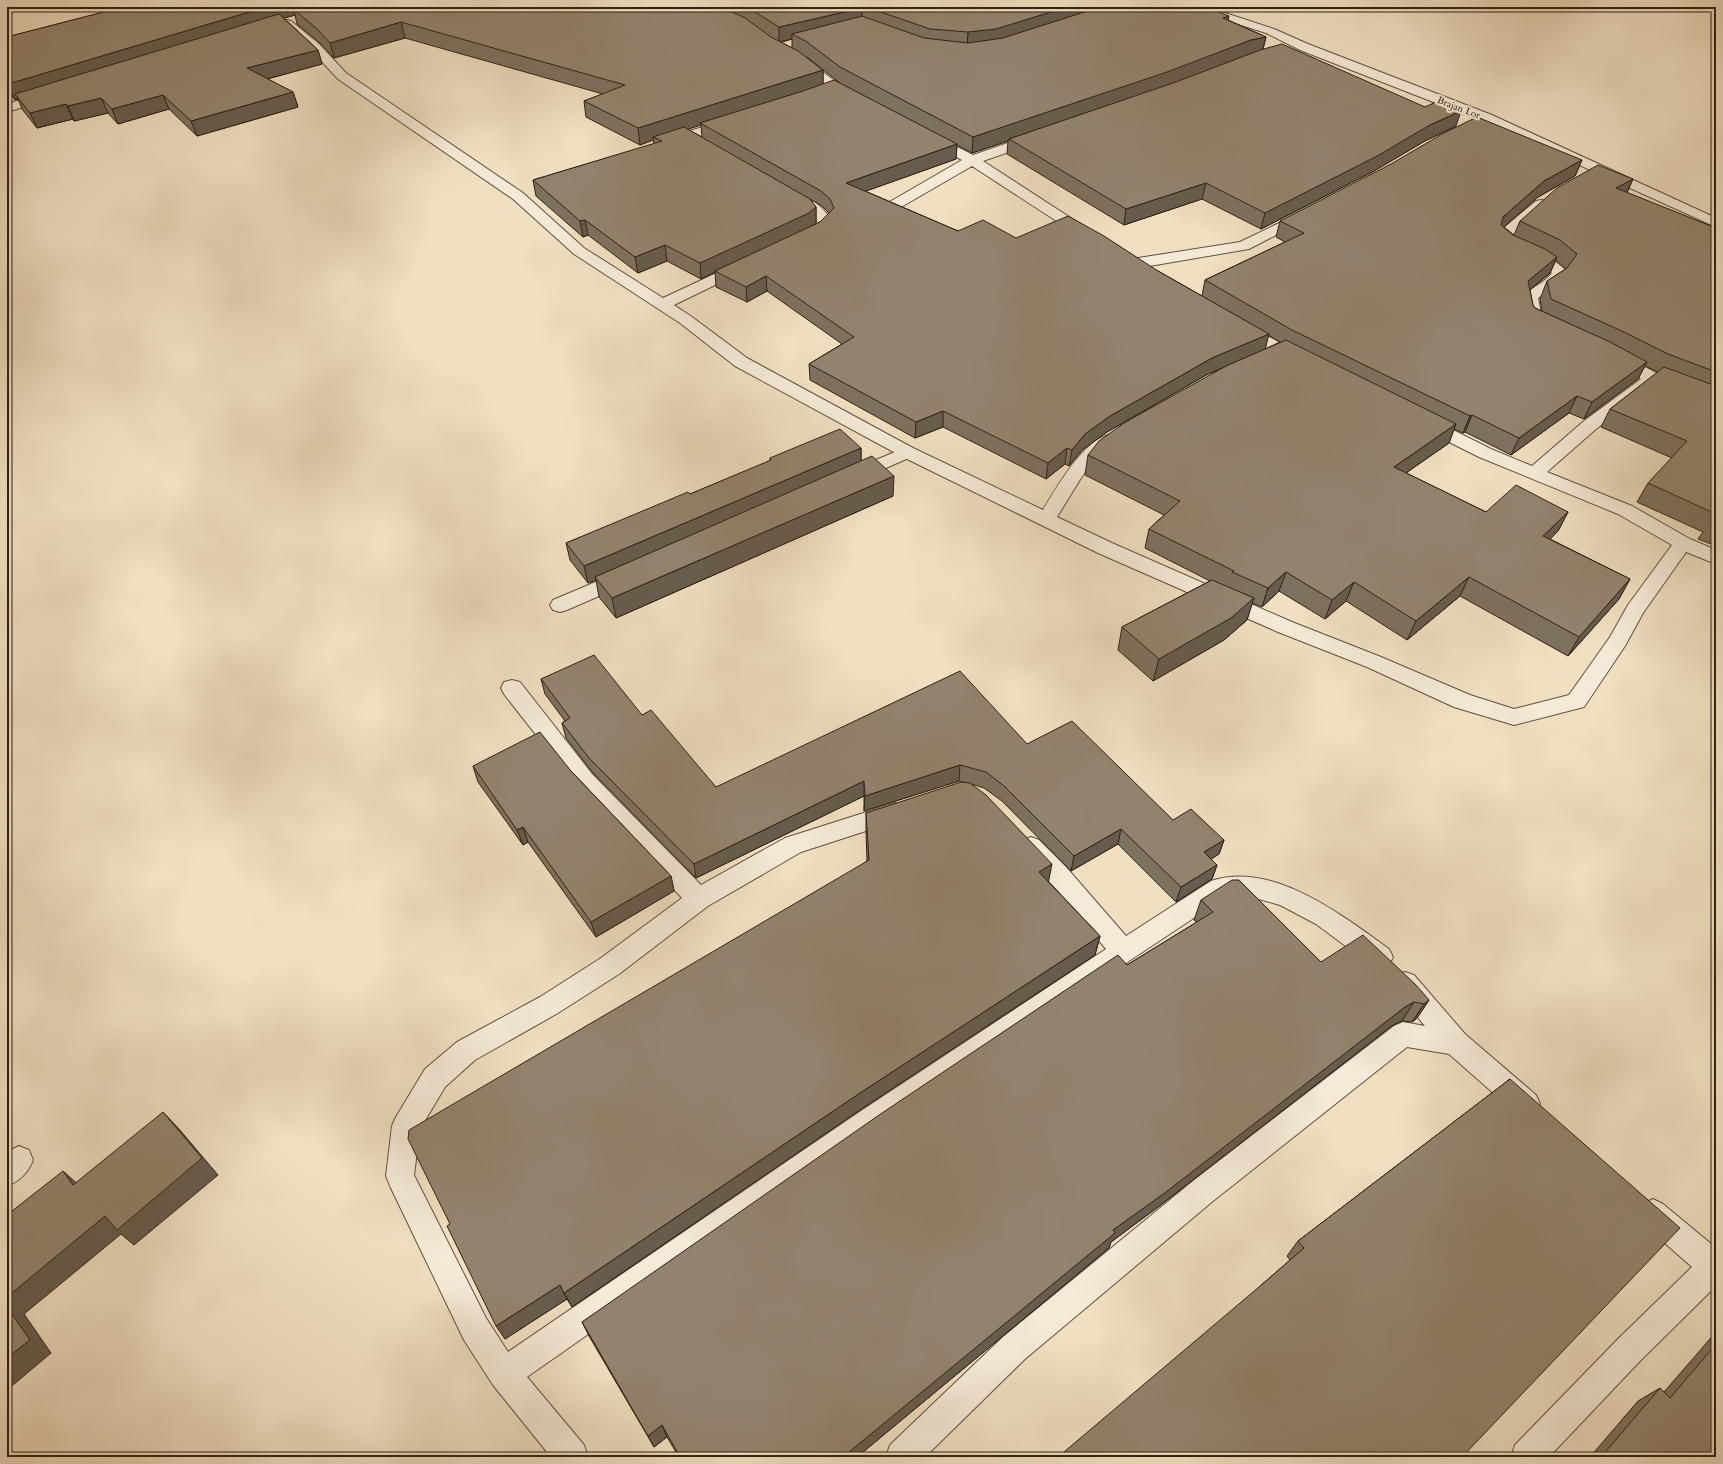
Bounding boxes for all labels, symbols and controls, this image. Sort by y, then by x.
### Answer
street label: Brajan Lor [1435,93,1483,123]

